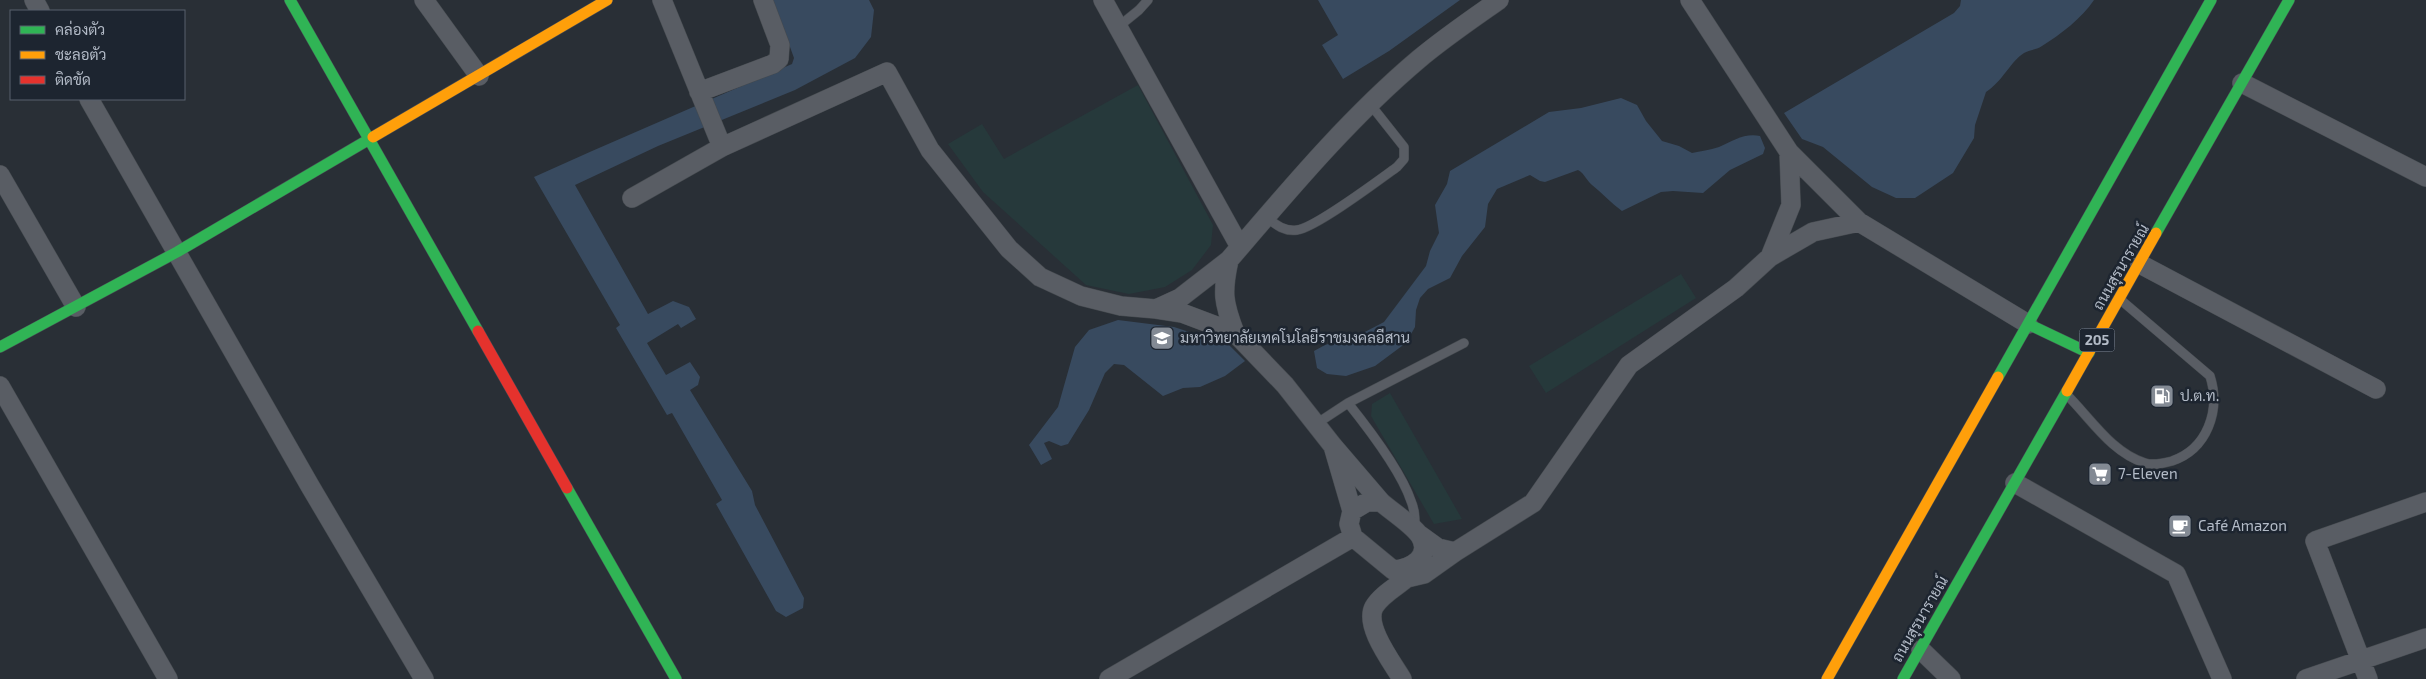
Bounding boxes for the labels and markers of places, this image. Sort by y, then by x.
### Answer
school or university icon: มหาวิทยาลัยเทคโนโลยีราชมงคลอีสาน [1149,325,1175,351]
place label: มหาวิทยาลัยเทคโนโลยีราชมงคลอีสาน [1180,328,1410,346]
fuel station icon: ป.ต.ท. [2149,383,2175,409]
place label: ป.ต.ท. [2180,386,2219,404]
supermarket icon: 7-Eleven [2087,461,2113,487]
place label: 7-Eleven [2118,464,2178,482]
cafe icon: Café Amazon [2167,513,2193,539]
place label: Café Amazon [2198,516,2287,534]

